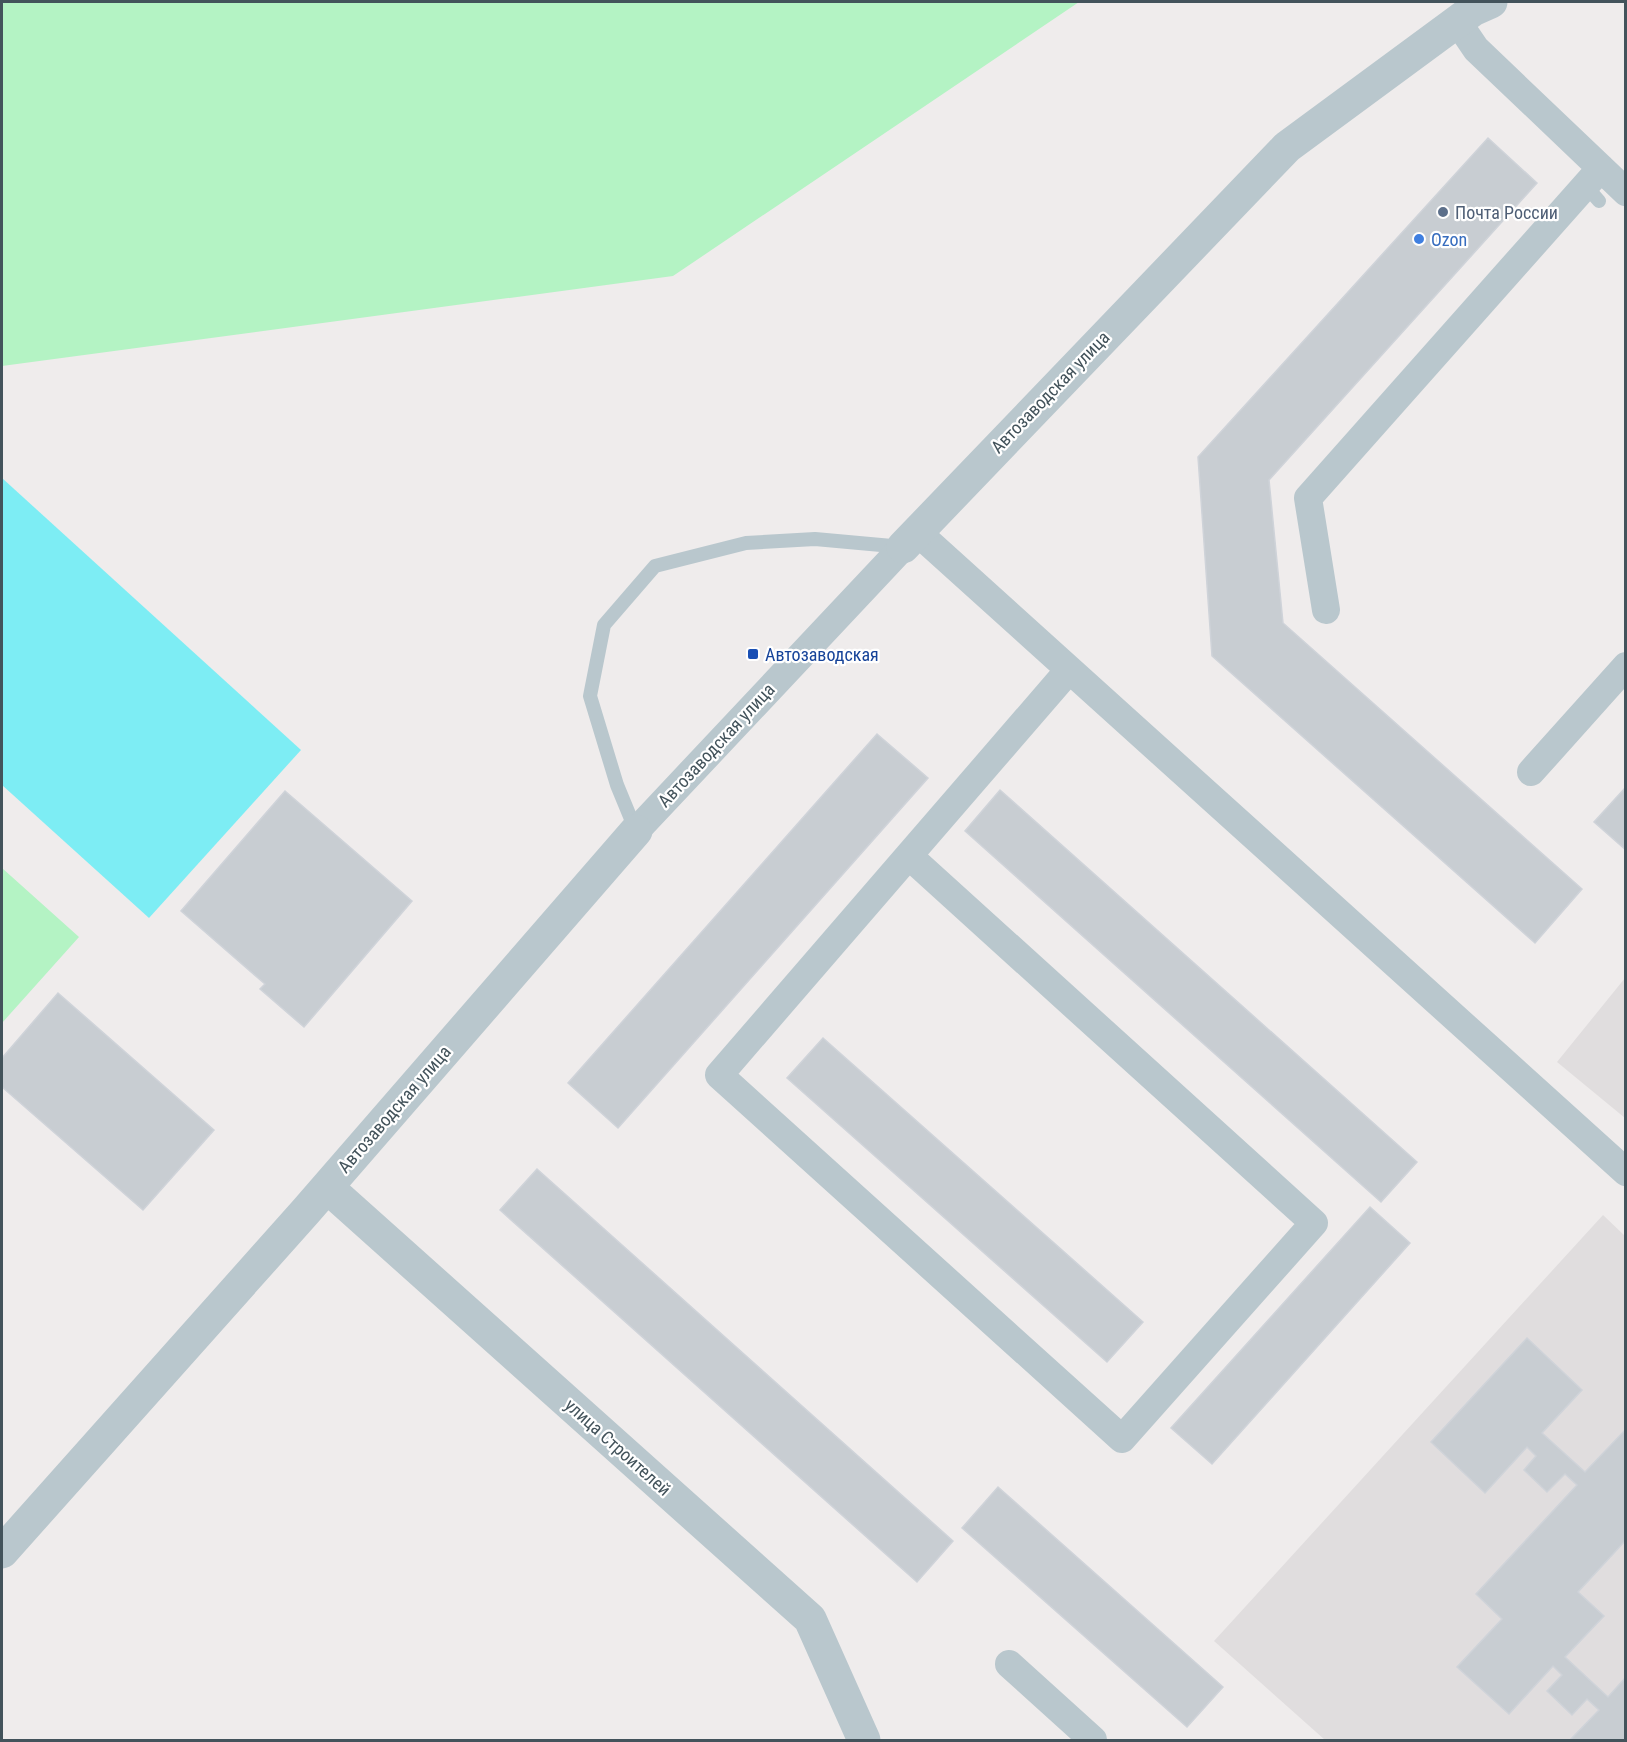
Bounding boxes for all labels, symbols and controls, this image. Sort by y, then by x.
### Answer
place label: Почта России [1455,202,1558,223]
marker: Почта России [1436,205,1450,219]
place label: Ozon [1431,229,1467,250]
marker: Ozon [1412,232,1426,246]
street label: Автозаводская улица [986,327,1114,457]
place label: Автозаводская [765,644,879,665]
marker: Автозаводская [746,647,760,661]
street label: Автозаводская улица [653,679,779,811]
street label: Автозаводская улица [333,1041,455,1177]
street label: улица Строителей [561,1394,675,1500]

